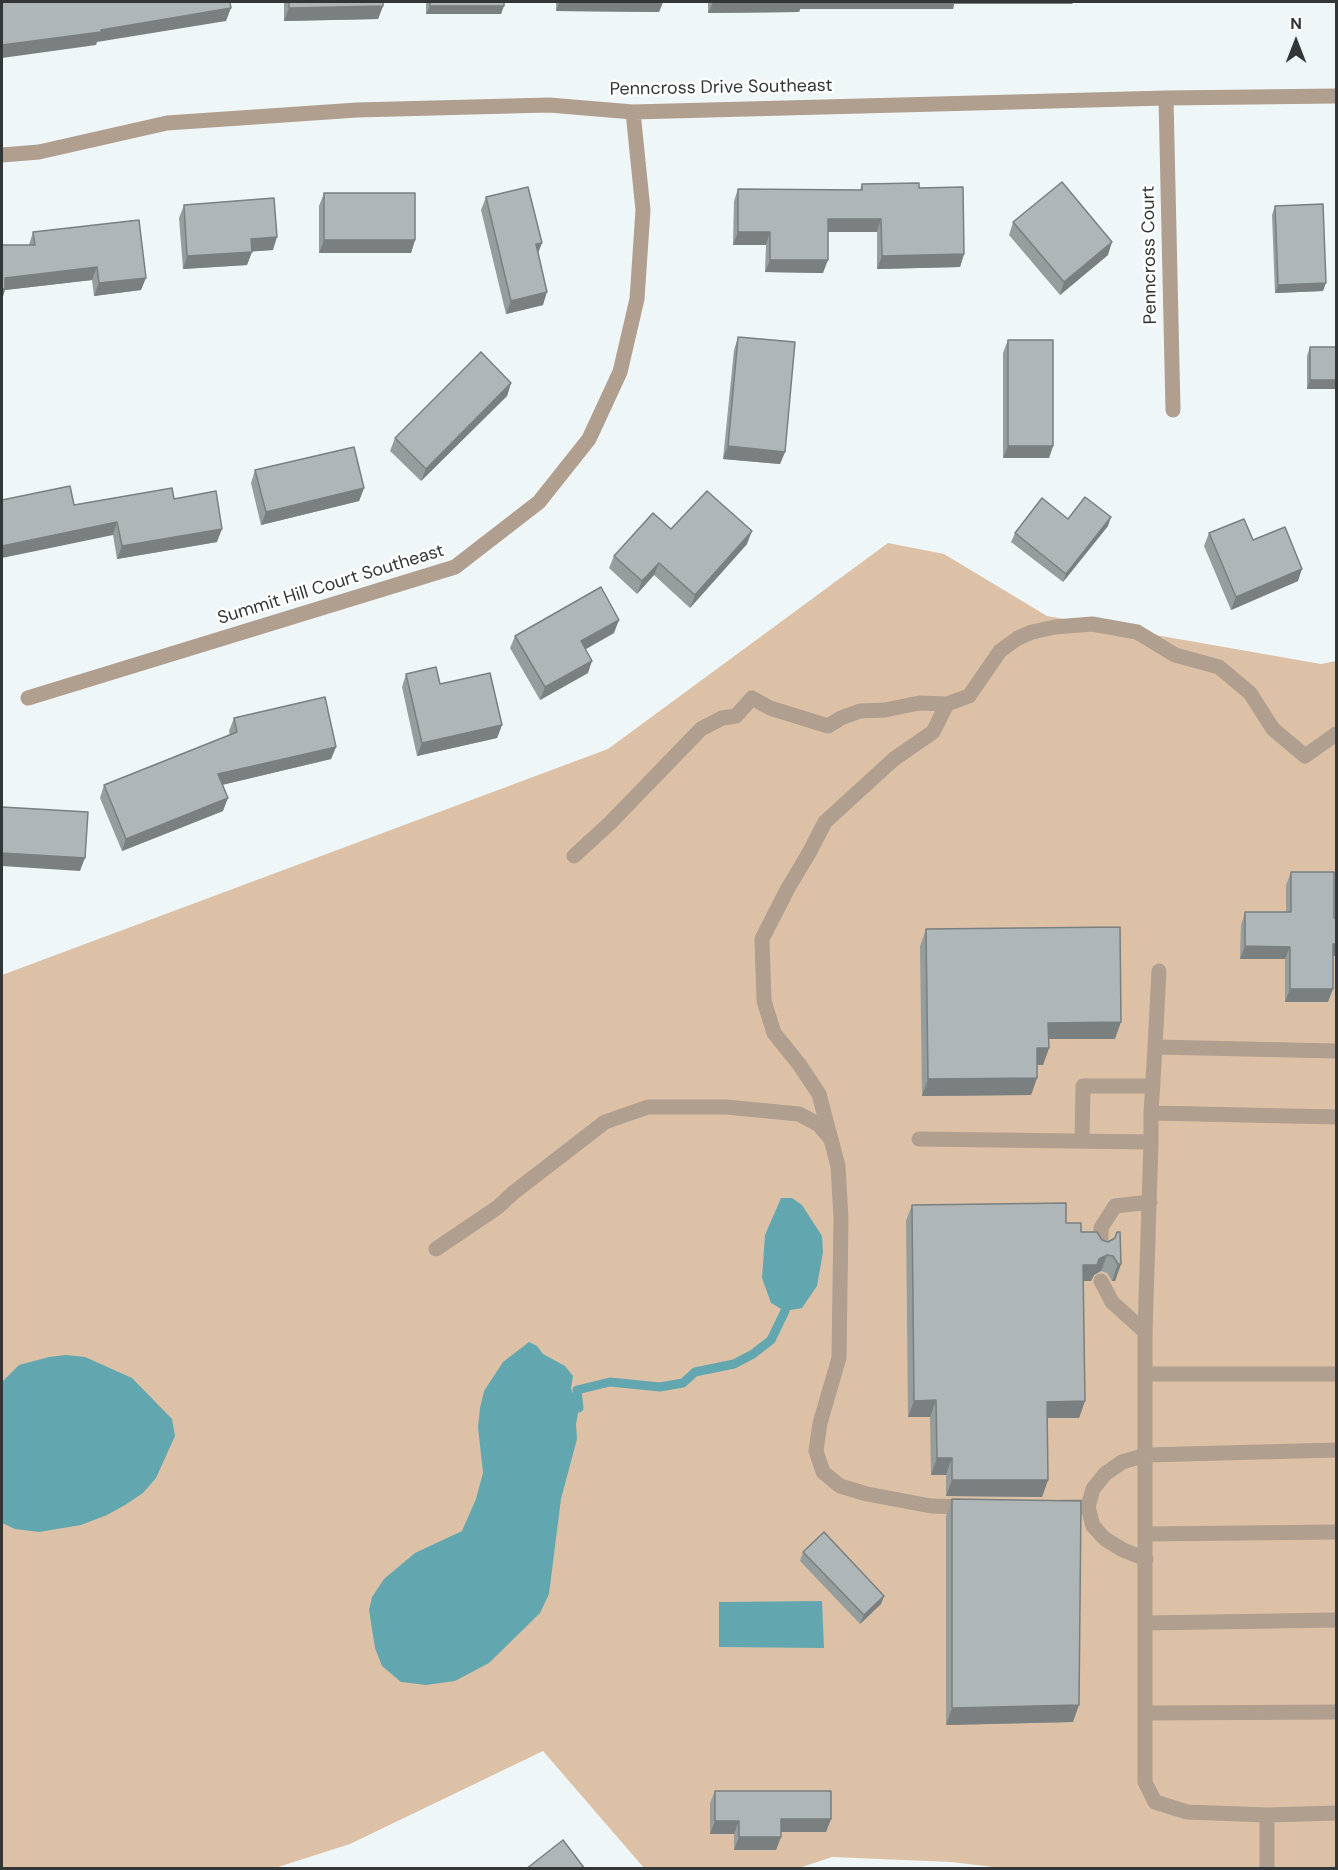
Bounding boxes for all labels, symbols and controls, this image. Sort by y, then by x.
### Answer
north arrow [1266,12,1326,72]
text: N [1290,13,1302,34]
street label: Penncross Drive Southeast [609,75,833,101]
street label: Penncross Court [1138,186,1162,324]
street label: Summit Hill Court Southeast [215,540,447,630]

